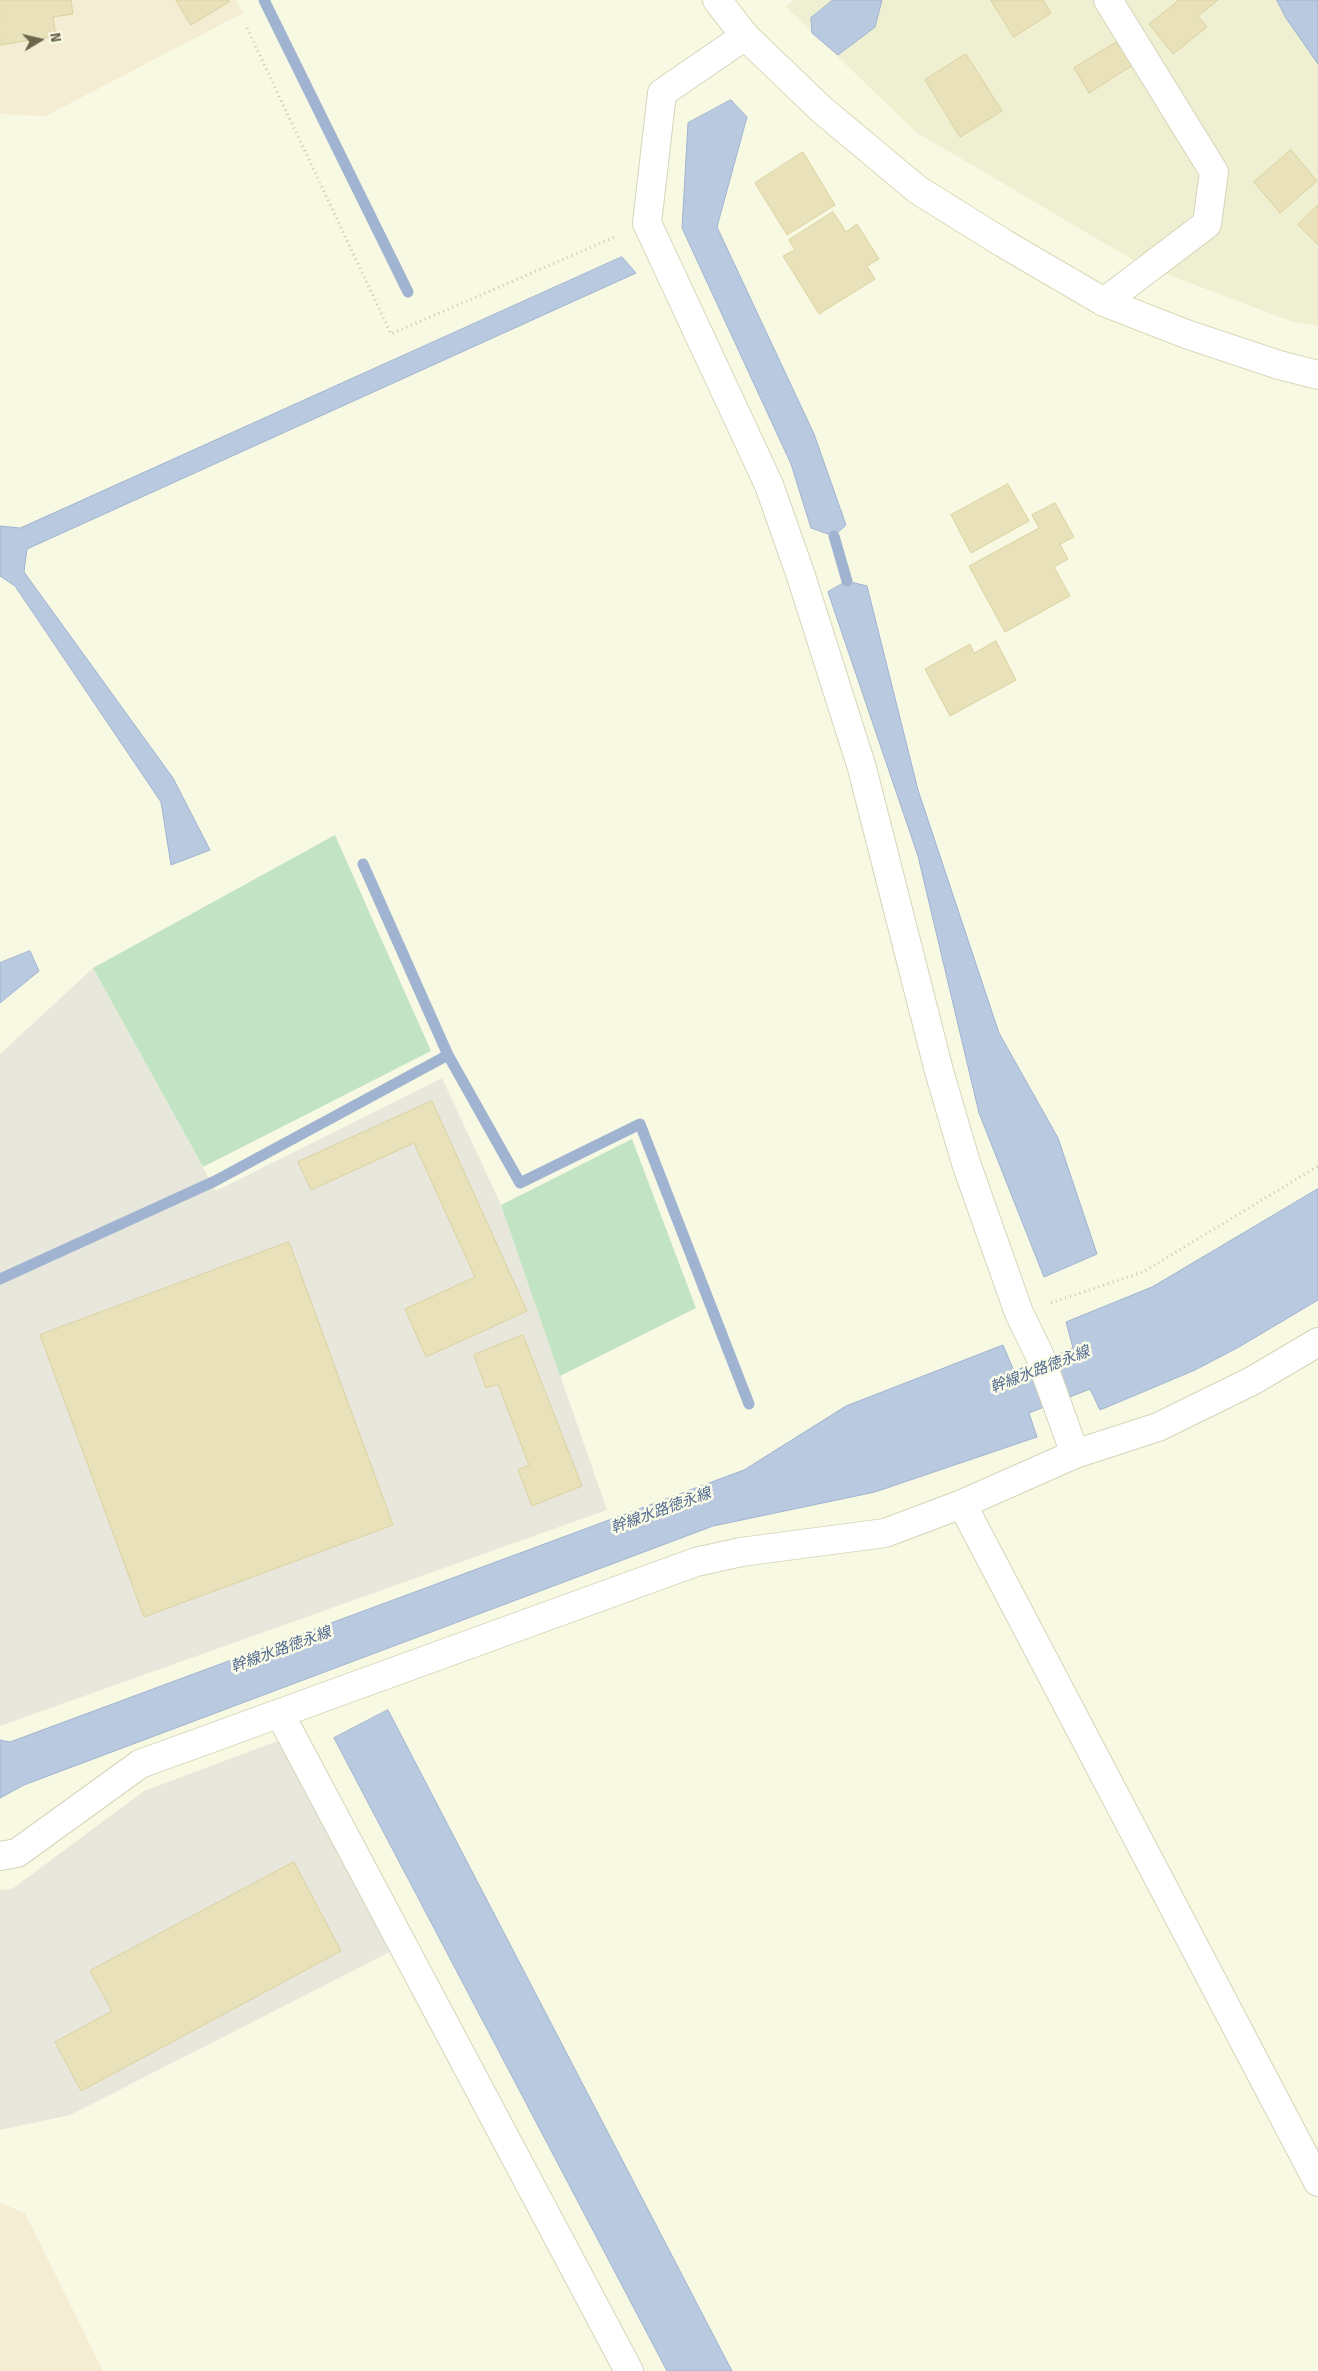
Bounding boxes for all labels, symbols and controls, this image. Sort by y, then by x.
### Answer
north arrow [15,15,65,65]
text: N [46,32,64,43]
water label: 幹線水路徳永線 [988,1343,1092,1397]
water label: 幹線水路徳永線 [609,1485,713,1537]
water label: 幹線水路徳永線 [229,1624,333,1676]

